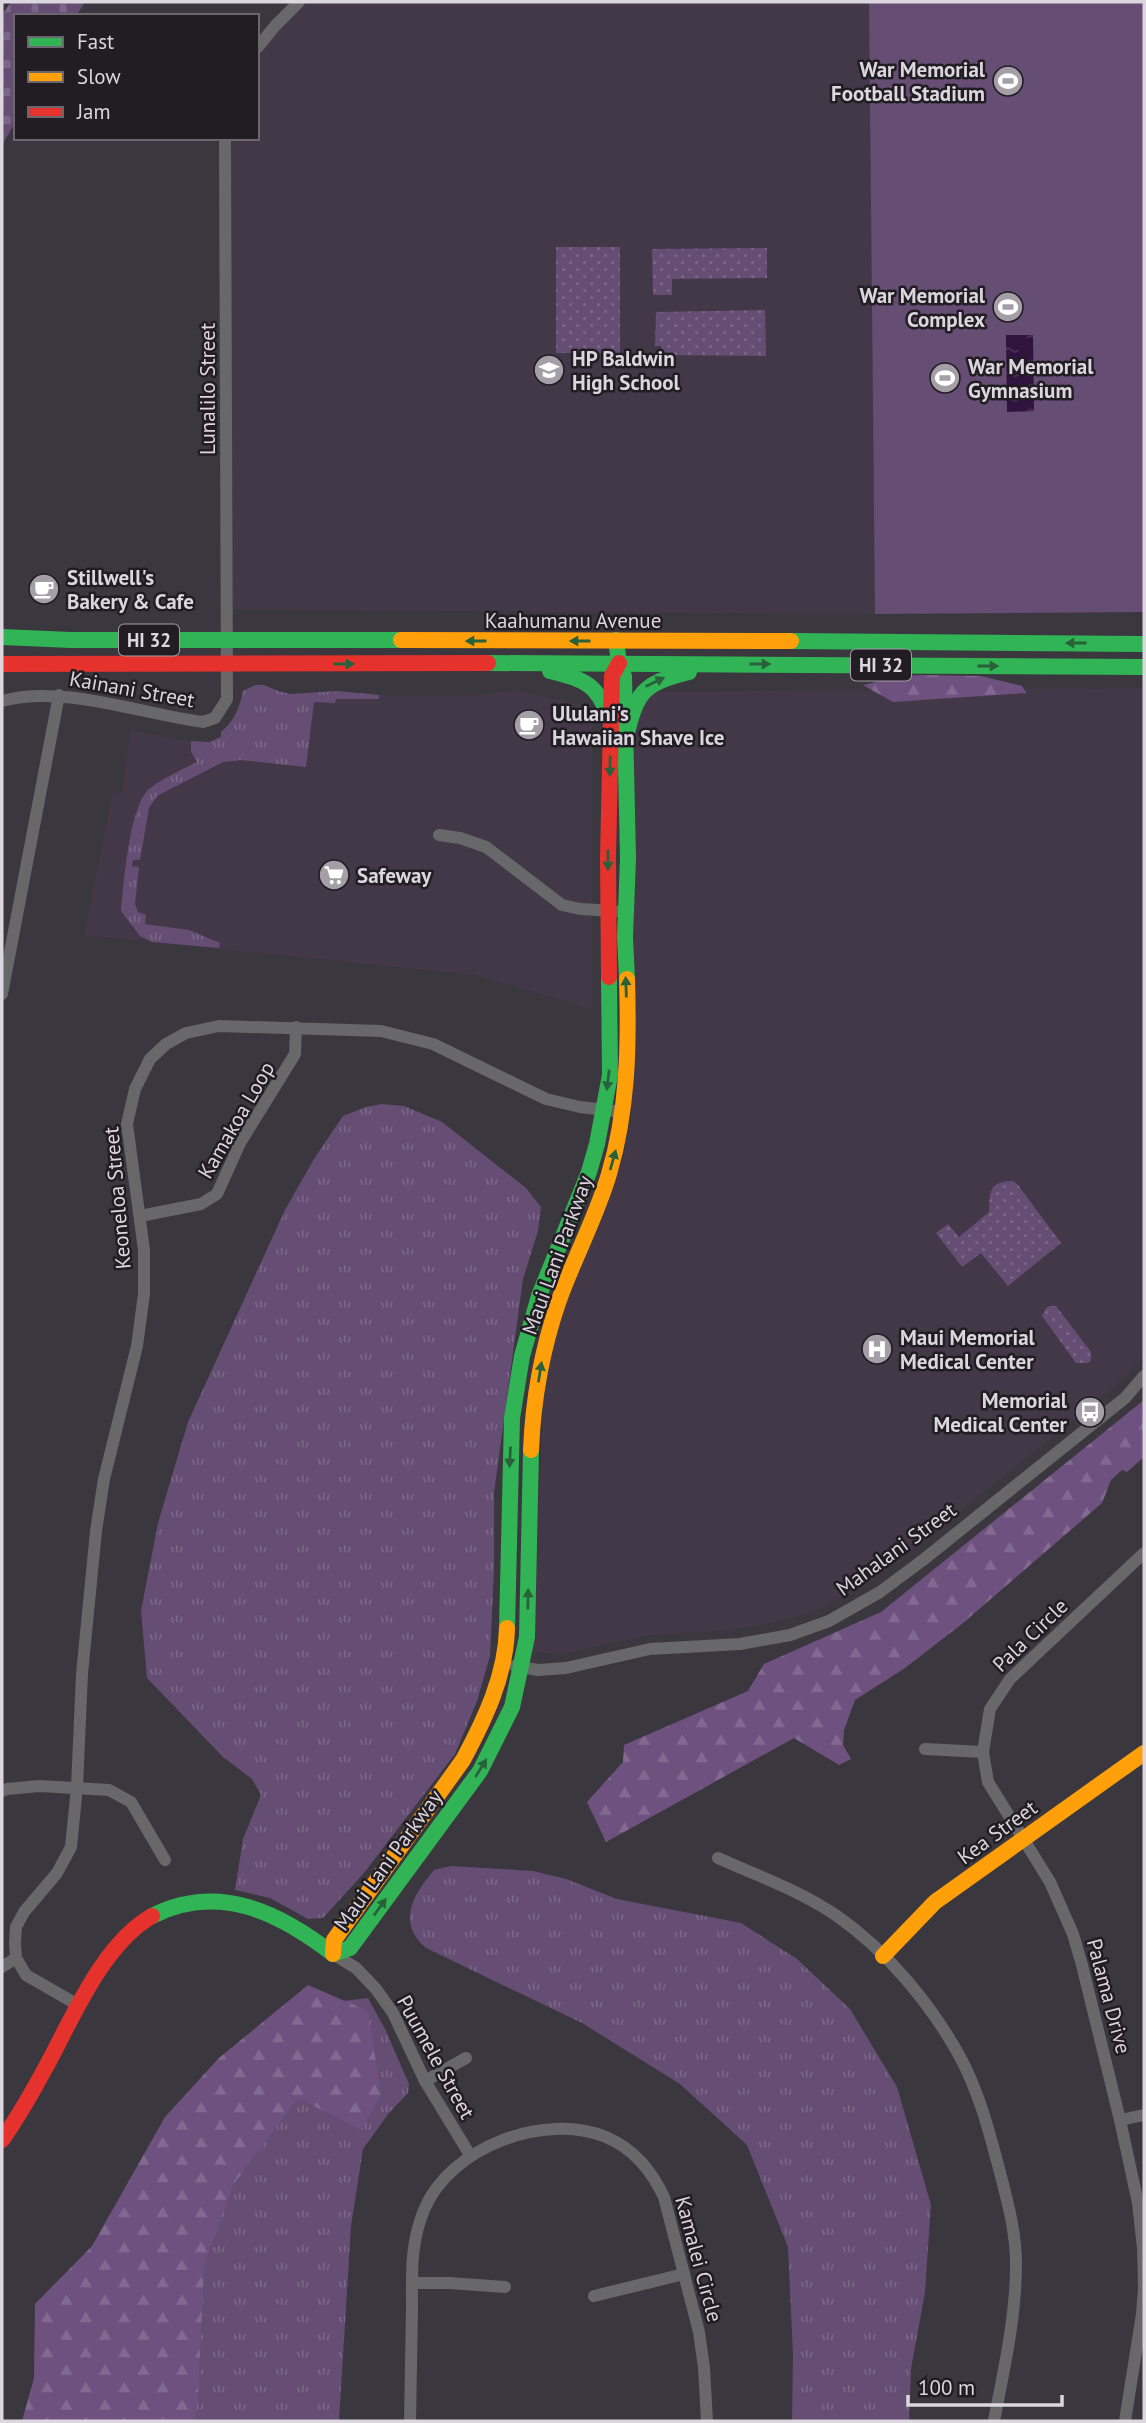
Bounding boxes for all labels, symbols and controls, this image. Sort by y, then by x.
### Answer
legend [14,14,259,140]
text: Fast [77,28,114,55]
place label: War Memorial Football Stadium [831,56,986,107]
text: Slow [77,63,121,90]
sports icon: War Memorial Football Stadium [991,64,1025,98]
text: Jam [76,98,111,125]
place label: War Memorial Complex [860,282,986,333]
sports icon: War Memorial Complex [991,290,1025,324]
street label: Lunalilo Street [194,323,221,455]
place label: HP Baldwin High School [572,345,681,396]
school or university icon: HP Baldwin High School [532,353,566,387]
place label: War Memorial Gymnasium [968,353,1094,404]
sports icon: War Memorial Gymnasium [928,361,962,395]
place label: Stillwell's Bakery & Cafe [67,564,194,615]
cafe icon: Stillwell's Bakery & Cafe [27,572,61,606]
street label: Kaahumanu Avenue [485,607,661,634]
road number: HI 32 [119,624,179,656]
one-way arrow [465,635,487,647]
one-way arrow [569,635,591,647]
one-way arrow [1065,637,1087,649]
road number: HI 32 [851,650,911,680]
one-way arrow [333,658,355,670]
one-way arrow [750,658,772,670]
one-way arrow [977,660,999,671]
street label: Kainani Street [67,665,197,713]
one-way arrow [645,677,665,688]
place label: Ululani's Hawaiian Shave Ice [552,700,724,751]
cafe icon: Ululani's Hawaiian Shave Ice [512,708,546,742]
one-way arrow [604,755,616,777]
one-way arrow [602,849,614,871]
supermarket icon: Safeway [317,858,351,892]
place label: Safeway [357,862,432,889]
one-way arrow [620,976,632,998]
street label: Kamakoa Loop [192,1057,280,1183]
one-way arrow [603,1069,614,1091]
street label: Keoneloa Street [97,1126,137,1270]
one-way arrow [608,1149,619,1171]
street label: Maui Lani Parkway [516,1172,598,1338]
place label: Maui Memorial Medical Center [900,1324,1036,1375]
hospital icon: Maui Memorial Medical Center [860,1332,894,1366]
one-way arrow [535,1361,546,1383]
place label: Memorial Medical Center [933,1387,1068,1438]
bus stop icon: Memorial Medical Center [1073,1395,1107,1429]
one-way arrow [505,1447,516,1469]
street label: Mahalani Street [831,1496,961,1602]
one-way arrow [522,1588,534,1610]
street label: Pala Circle [987,1592,1073,1678]
one-way arrow [475,1758,488,1777]
street label: Maui Lani Parkway [328,1784,448,1936]
street label: Kea Street [952,1794,1042,1870]
one-way arrow [372,1898,386,1916]
street label: Palama Drive [1081,1935,1137,2057]
street label: Puumele Street [391,1990,481,2124]
street label: Kamalei Circle [669,2193,729,2325]
scale bar [908,2364,1062,2408]
text: 100 m [918,2374,975,2401]

